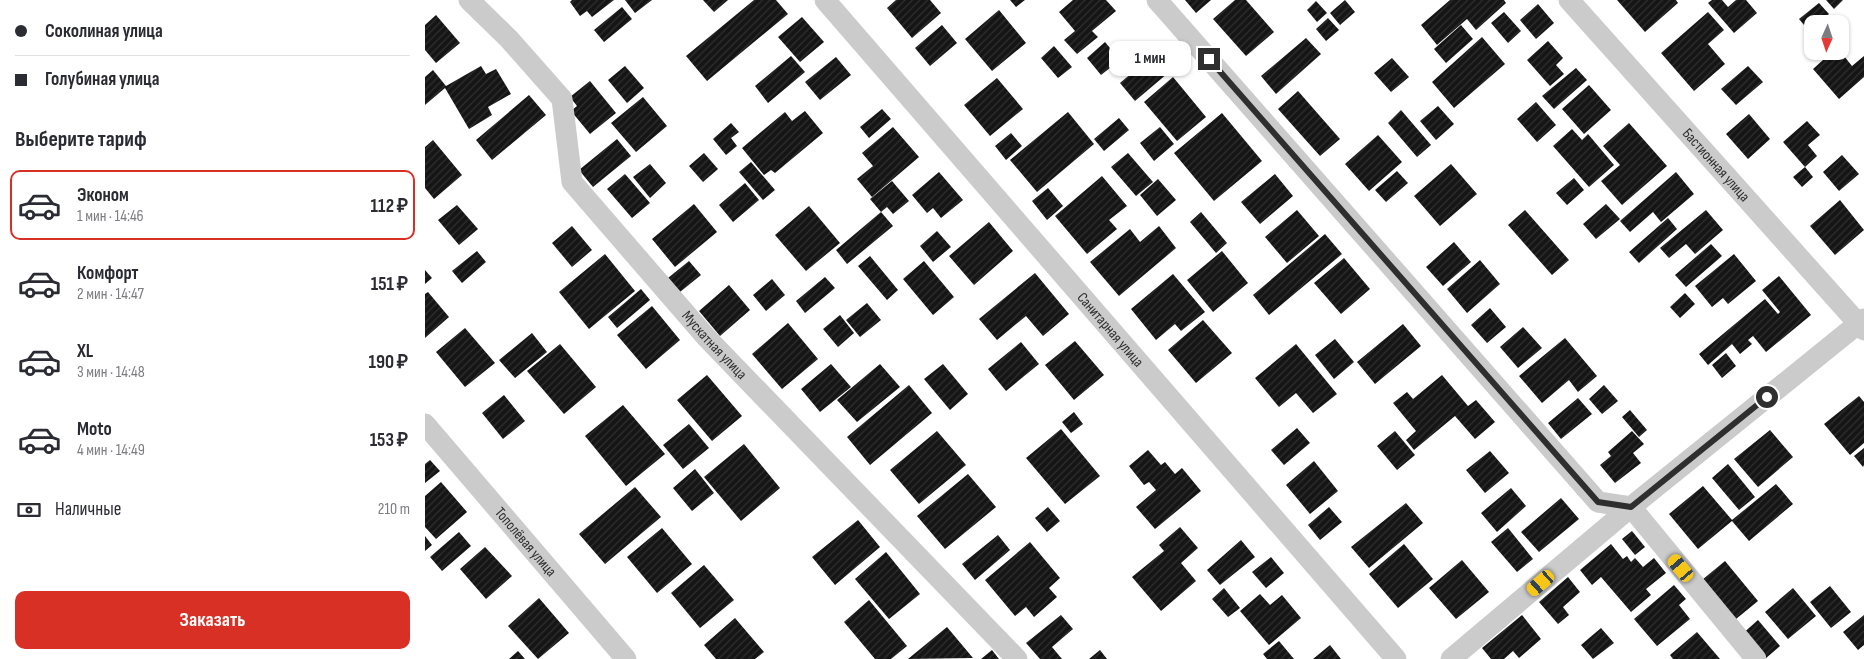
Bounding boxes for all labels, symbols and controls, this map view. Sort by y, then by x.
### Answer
north arrow [1804,15,1849,60]
map controls [1804,15,1849,60]
text: Соколиная улица [45,20,163,43]
callout: 1 мин [1109,42,1191,76]
route end [1198,48,1220,70]
text: 1 мин [1134,49,1166,68]
text: Голубиная улица [45,68,159,91]
street label: Бастионная улица [1678,124,1754,206]
text: Выберите тариф [15,126,147,153]
icon: car [17,183,62,228]
text: Эконом [77,184,129,207]
text: 112 ₽ [371,195,408,218]
text: 1 мин · 14:46 [77,207,144,226]
icon: car [17,261,62,306]
text: Комфорт [77,262,139,285]
text: 151 ₽ [371,273,408,296]
text: 2 мин · 14:47 [77,285,144,304]
street label: Санитарная улица [1073,288,1148,371]
street label: Мускатная улица [678,307,751,383]
icon: car [17,339,62,384]
text: XL [77,340,93,363]
text: 190 ₽ [368,351,408,374]
text: 3 мин · 14:48 [77,363,145,382]
route start [1756,386,1778,408]
icon: car [17,417,62,462]
text: Moto [77,418,112,441]
text: 153 ₽ [370,429,408,452]
text: 4 мин · 14:49 [77,441,145,460]
icon: cash [15,496,43,524]
text: Наличные [55,498,121,521]
text: 210 m [378,500,410,519]
street label: Тополёвая улица [491,503,561,581]
car [1665,552,1696,584]
car [1524,567,1557,599]
button: Заказать [15,591,410,649]

